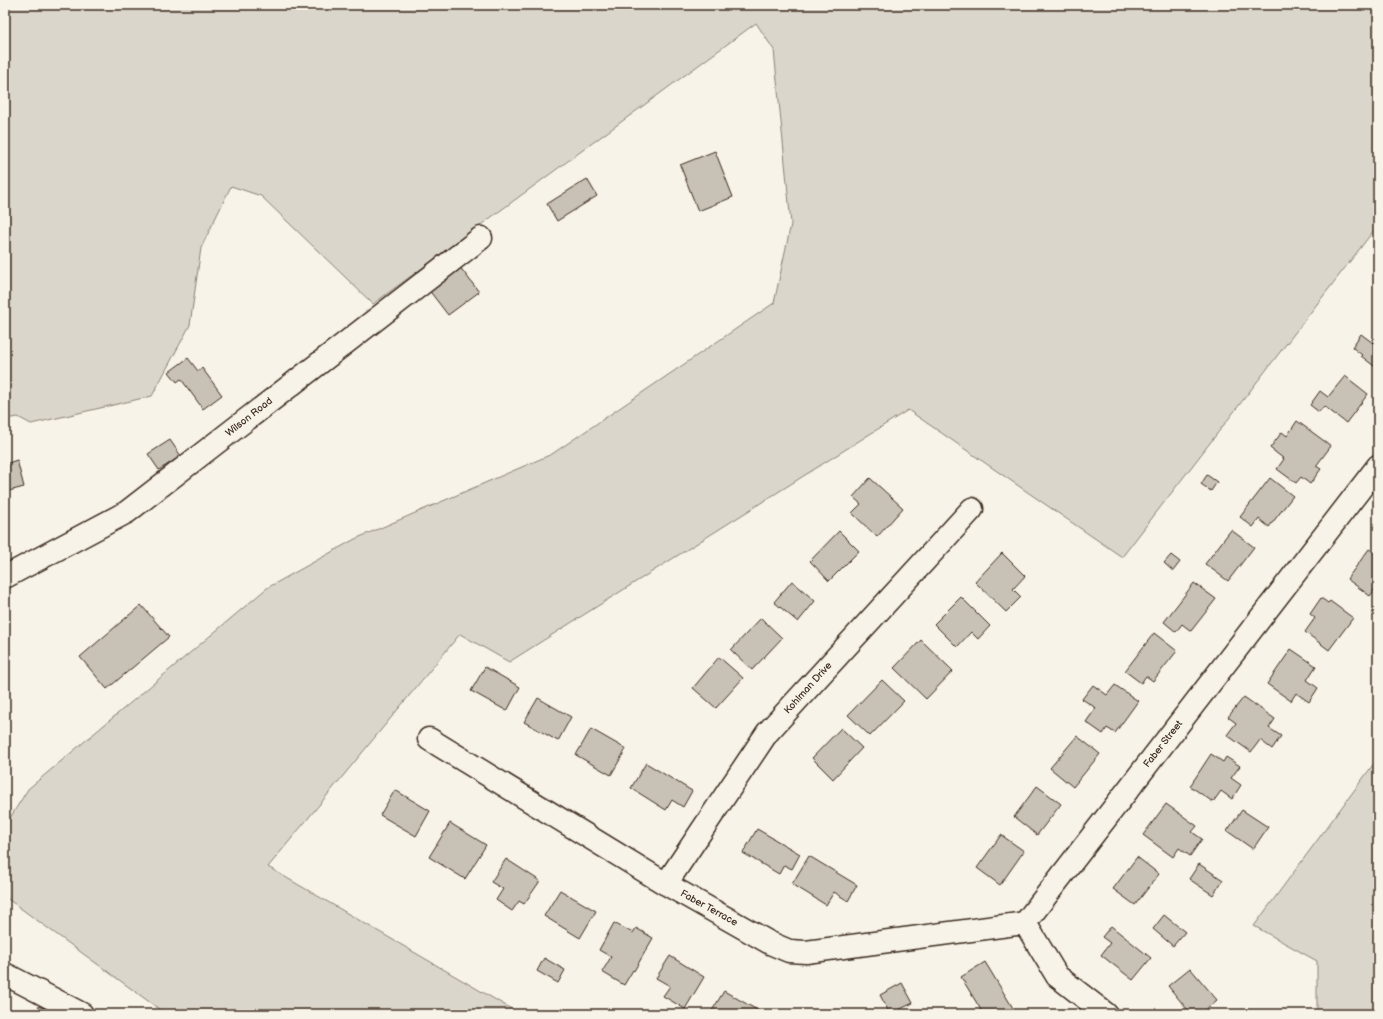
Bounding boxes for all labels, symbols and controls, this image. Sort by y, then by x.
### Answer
street label: Wilson Road [223,395,275,439]
street label: Kohlman Drive [782,660,834,716]
street label: Faber Street [1141,718,1185,770]
street label: Faber Terrace [678,887,740,929]

